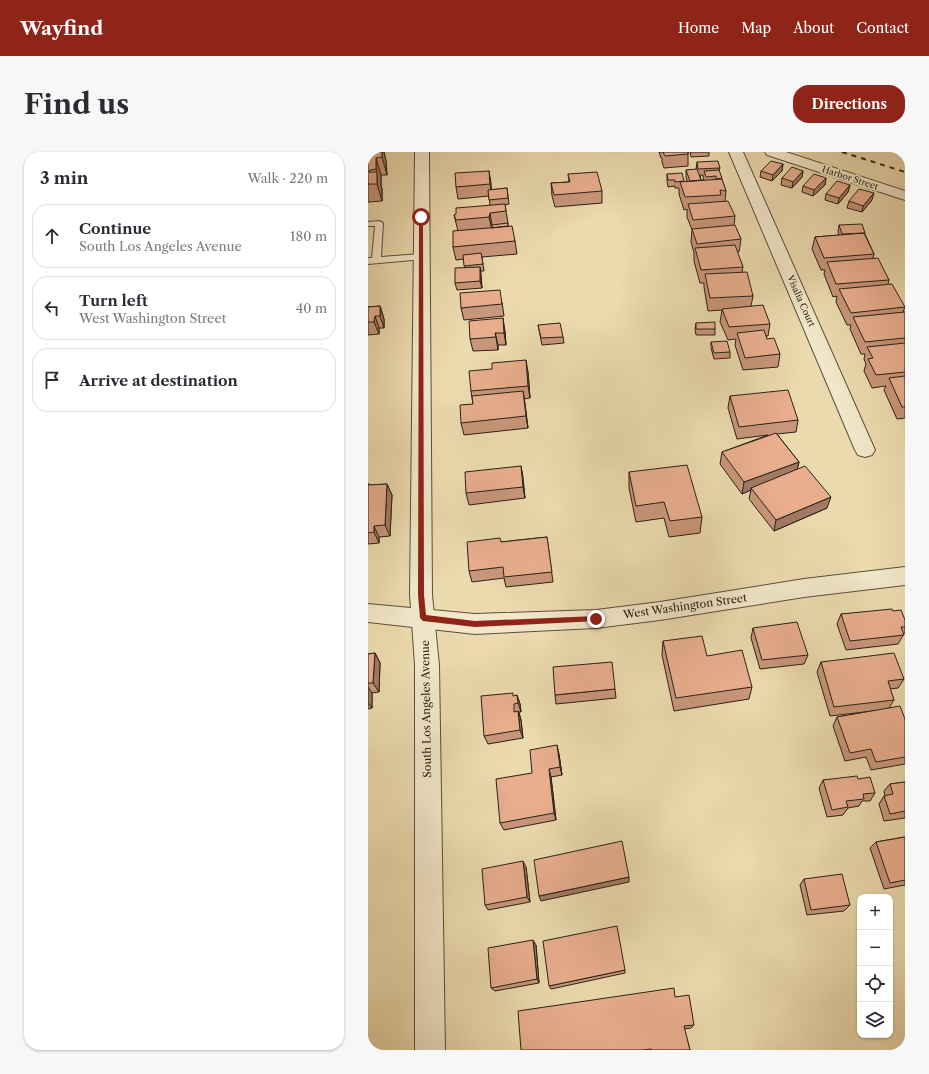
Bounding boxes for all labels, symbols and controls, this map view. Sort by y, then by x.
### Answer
text: Wayfind [20,17,103,40]
text: Home [678,19,719,37]
text: Map [741,19,771,37]
text: About [793,19,834,37]
text: Contact [856,19,909,37]
button: Directions [793,85,905,123]
text: Find us [24,87,129,121]
street label: Harbor Street [821,163,881,192]
text: 3 min [40,168,89,188]
text: Walk · 220 m [248,170,328,186]
route start [412,208,430,226]
text: Continue [79,219,151,238]
icon: ahead [41,225,63,247]
text: 180 m [290,228,327,244]
text: South Los Angeles Avenue [79,238,242,254]
street label: Visalia Court [785,272,818,329]
text: Turn left [79,291,148,310]
icon: left [41,297,63,319]
text: 40 m [296,300,327,316]
text: West Washington Street [79,310,226,326]
icon: arrive [41,369,63,391]
text: Arrive at destination [79,371,238,390]
street label: West Washington Street [621,590,748,622]
route end [587,610,605,628]
street label: South Los Angeles Avenue [418,640,434,778]
map controls [857,894,893,1038]
button: + [857,894,893,930]
button: − [857,930,893,966]
button: locate [857,966,893,1002]
button: layers [857,1002,893,1038]

